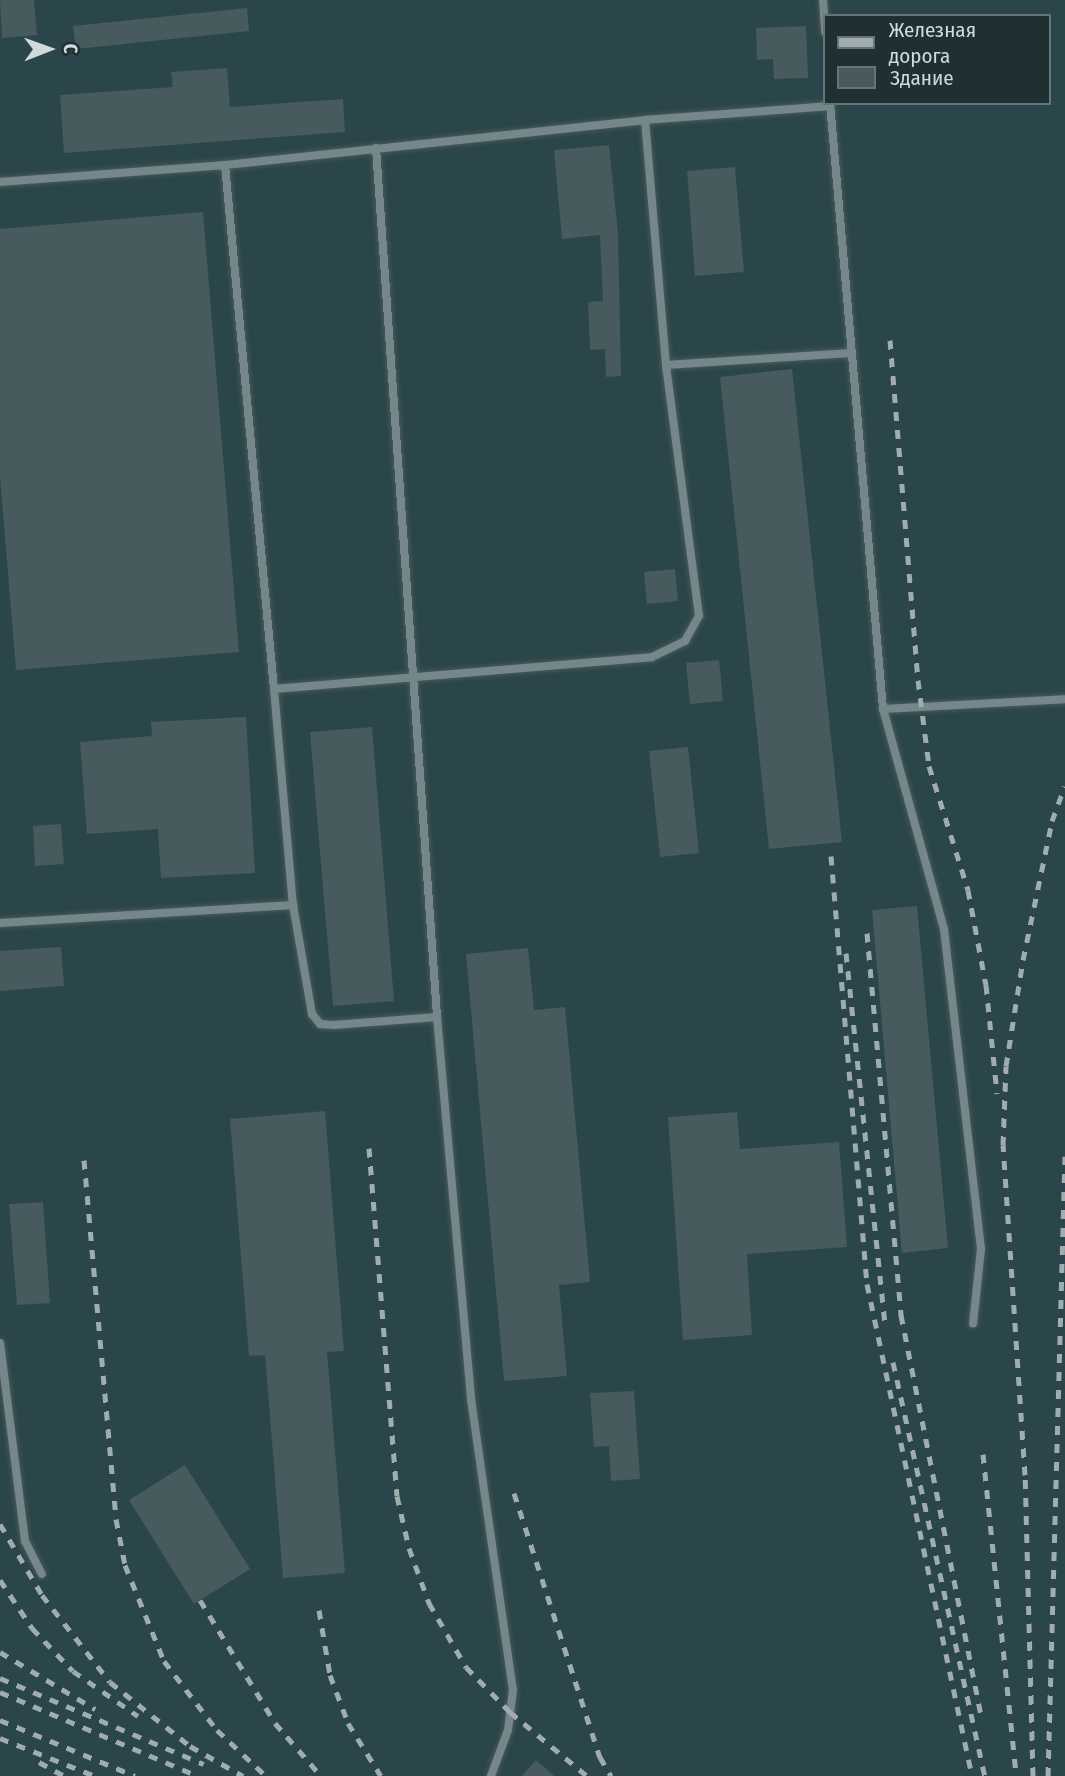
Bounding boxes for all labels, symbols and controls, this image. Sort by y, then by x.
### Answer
north arrow [14,14,84,84]
legend [824,14,1051,105]
text: Железная дорога [889,17,976,69]
text: С [59,43,82,54]
text: Здание [890,65,954,91]

